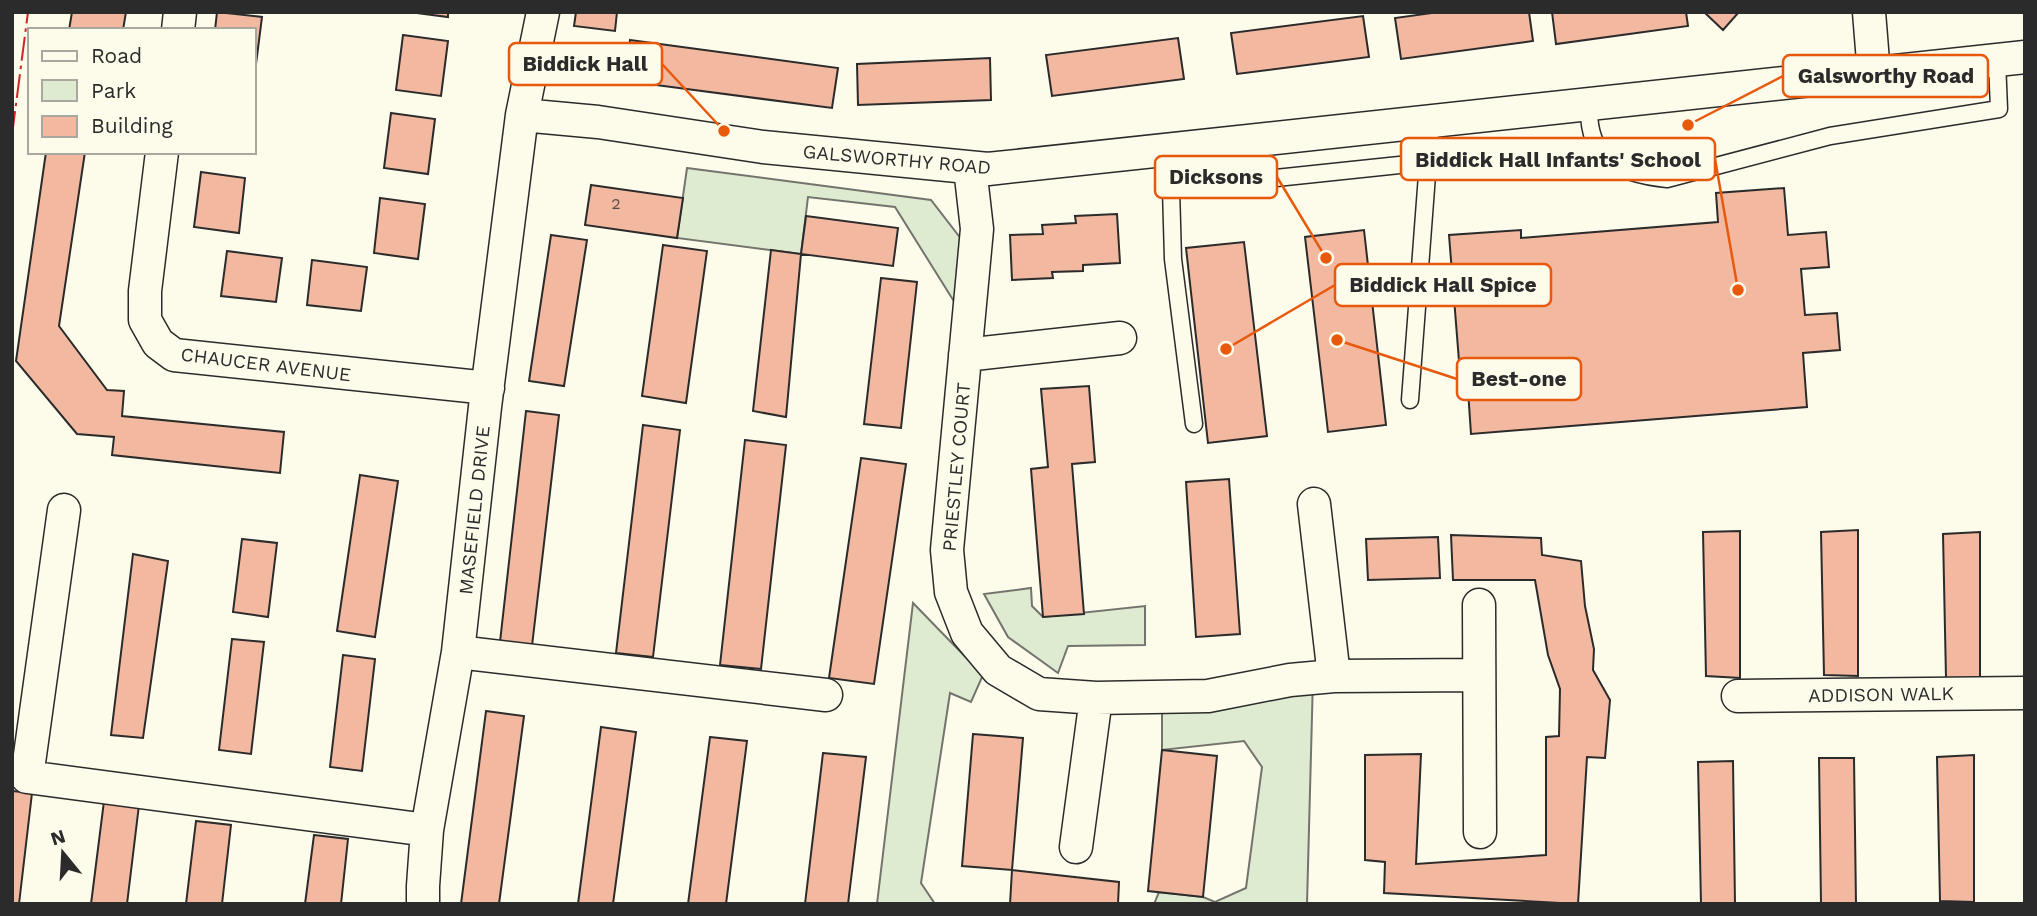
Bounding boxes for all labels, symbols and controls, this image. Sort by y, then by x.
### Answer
legend [28,28,256,154]
text: Road [91,43,142,68]
callout: Biddick Hall [509,43,662,85]
text: Biddick Hall [522,51,648,76]
callout: Galsworthy Road [1783,55,1988,97]
text: Galsworthy Road [1798,63,1974,88]
text: Park [91,78,136,103]
text: Building [91,113,173,138]
callout: Biddick Hall Infants' School [1401,138,1715,180]
street label: GALSWORTHY ROAD [802,140,992,179]
text: Biddick Hall Infants' School [1415,147,1701,172]
callout: Dicksons [1155,156,1277,198]
text: Dicksons [1169,164,1263,189]
house number: 2 [611,194,621,213]
callout: Biddick Hall Spice [1335,264,1551,306]
text: Biddick Hall Spice [1349,272,1537,297]
street label: CHAUCER AVENUE [179,343,352,386]
callout: Best-one [1457,358,1581,400]
text: Best-one [1471,366,1567,391]
street label: PRIESTLEY COURT [938,382,975,552]
street label: MASEFIELD DRIVE [454,424,495,596]
street label: ADDISON WALK [1808,682,1954,707]
north arrow [28,818,98,888]
text: N [48,824,68,850]

